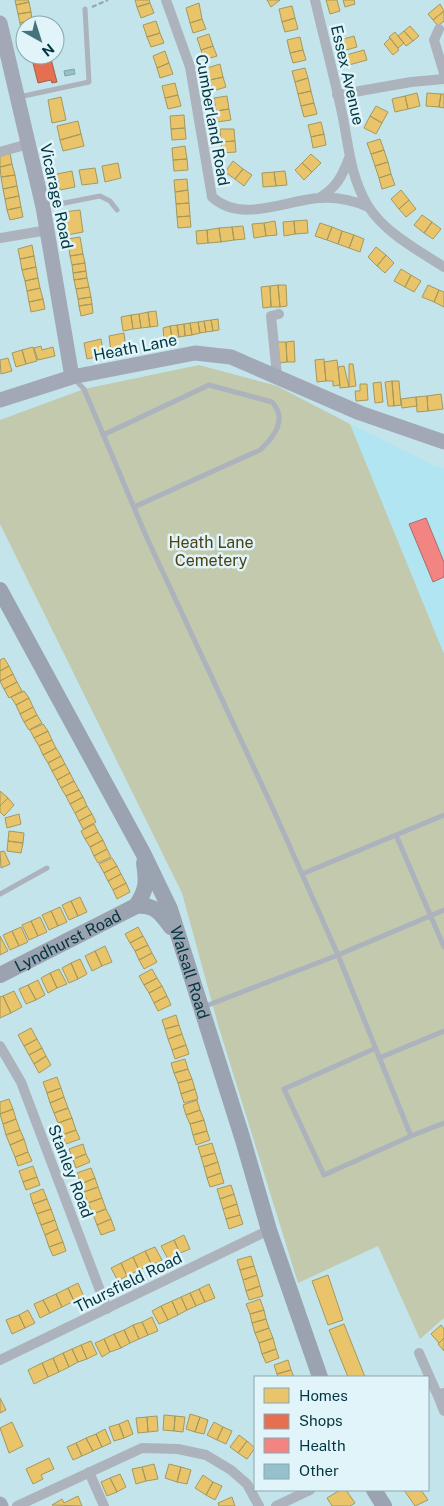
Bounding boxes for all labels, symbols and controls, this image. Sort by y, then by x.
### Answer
north arrow [15,15,65,65]
street label: Essex Avenue [327,23,368,127]
text: N [39,40,57,60]
street label: Cumberland Road [192,53,233,187]
street label: Vicarage Road [36,142,77,251]
street label: Heath Lane [92,330,179,365]
park label: Heath Lane Cemetery [168,533,254,570]
street label: Lyndhurst Road [12,906,124,976]
street label: Walsall Road [166,924,213,1021]
street label: Stanley Road [44,1122,97,1220]
street label: Thursfield Road [71,1248,185,1317]
legend [254,1376,429,1491]
text: Homes [299,1387,348,1404]
text: Shops [299,1412,343,1429]
text: Health [299,1437,346,1454]
text: Other [299,1462,339,1479]

